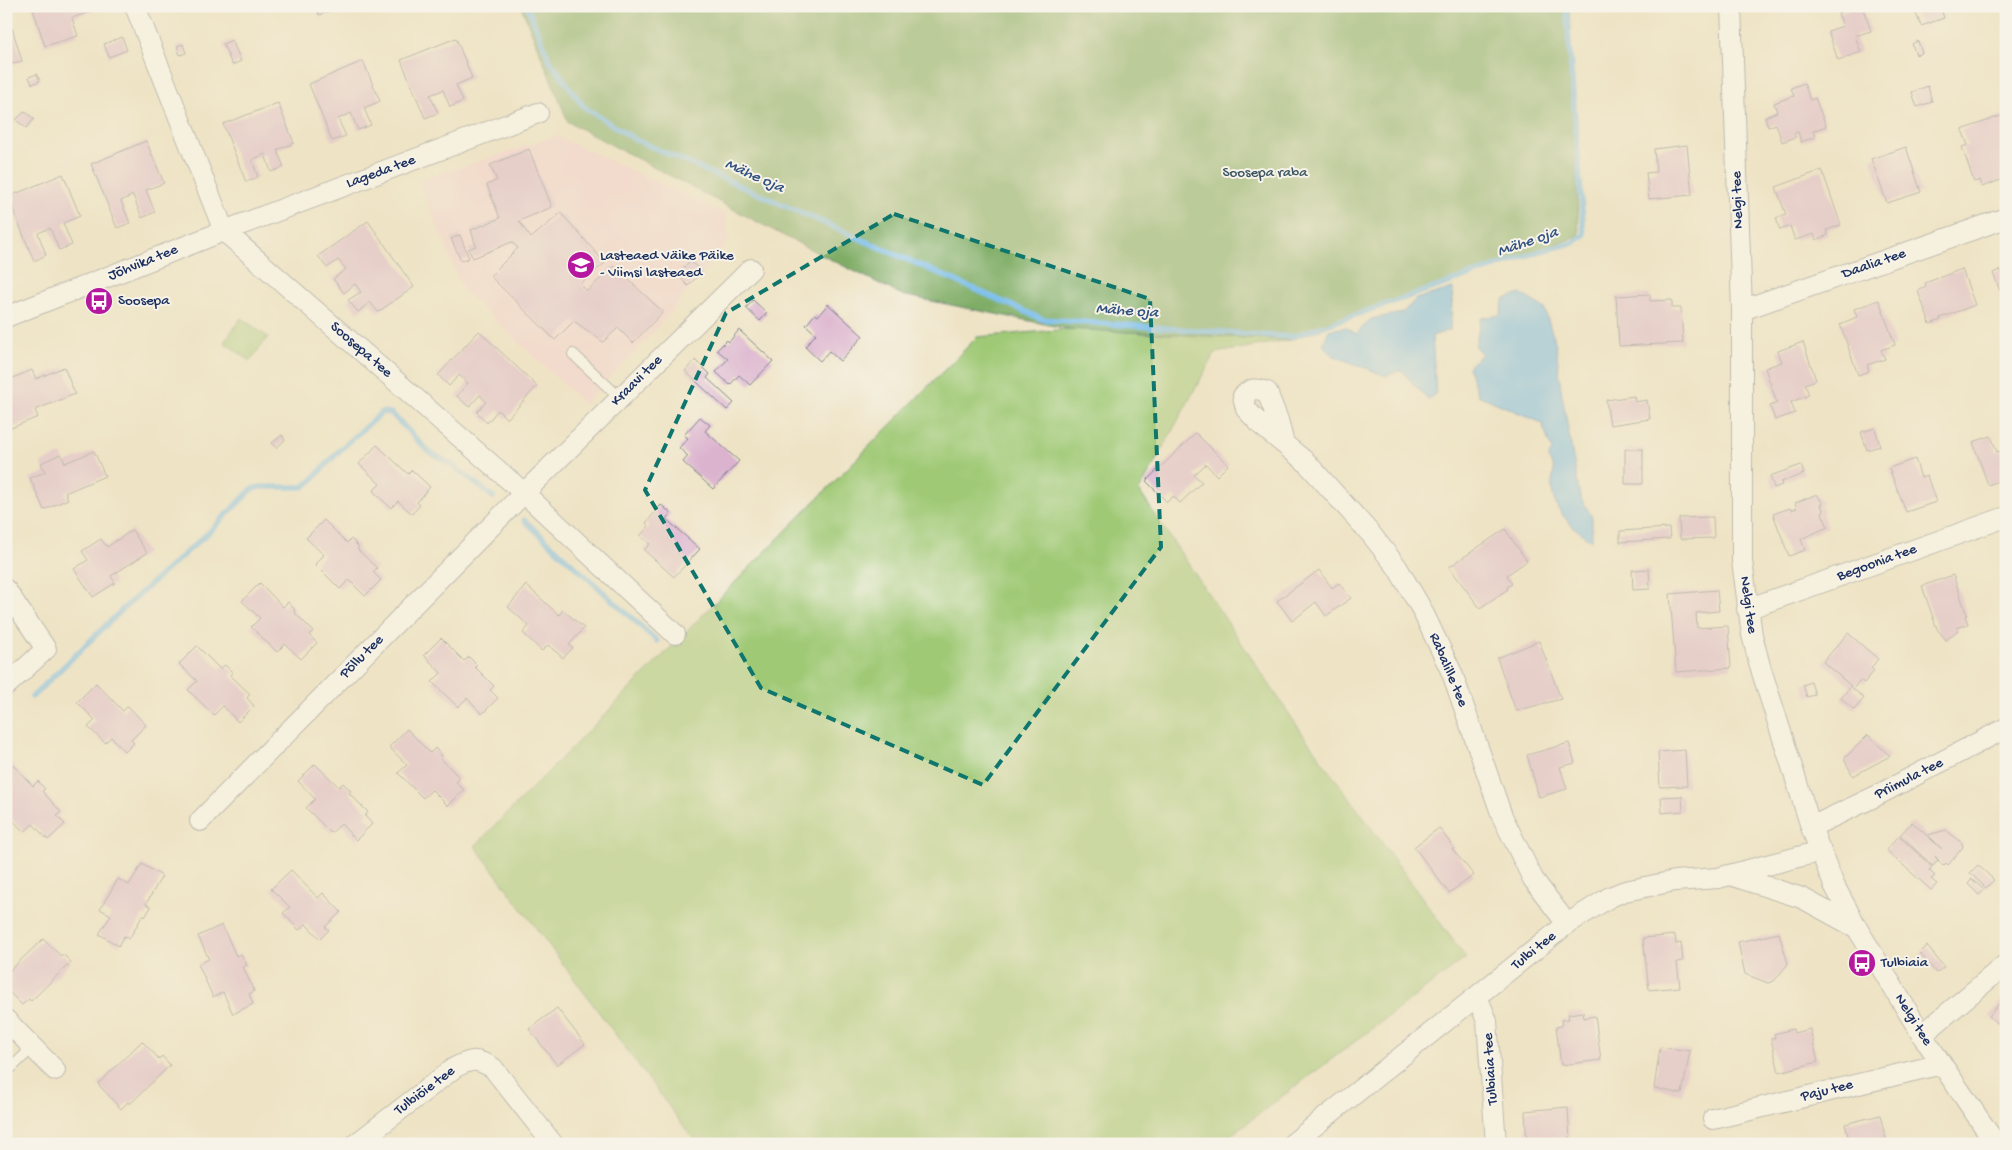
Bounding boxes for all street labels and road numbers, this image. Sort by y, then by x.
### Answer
street label: Lageda tee [344,151,418,193]
street label: Nelgi tee [1728,171,1748,229]
street label: Jõhvika tee [105,241,181,285]
street label: Daalia tee [1839,245,1909,284]
street label: Soosepa tee [326,318,396,382]
street label: Kraavi tee [608,351,667,410]
street label: Begoonia tee [1834,540,1919,586]
street label: Nelgi tee [1735,575,1761,635]
street label: Rabalille tee [1424,630,1472,710]
street label: Põllu tee [336,631,388,683]
street label: Priimula tee [1871,754,1947,804]
street label: Tulbi tee [1507,927,1560,975]
street label: Nelgi tee [1890,991,1936,1049]
street label: Tulbiaia tee [1479,1032,1503,1107]
street label: Tulbiõie tee [390,1062,459,1120]
street label: Paju tee [1798,1076,1855,1106]

